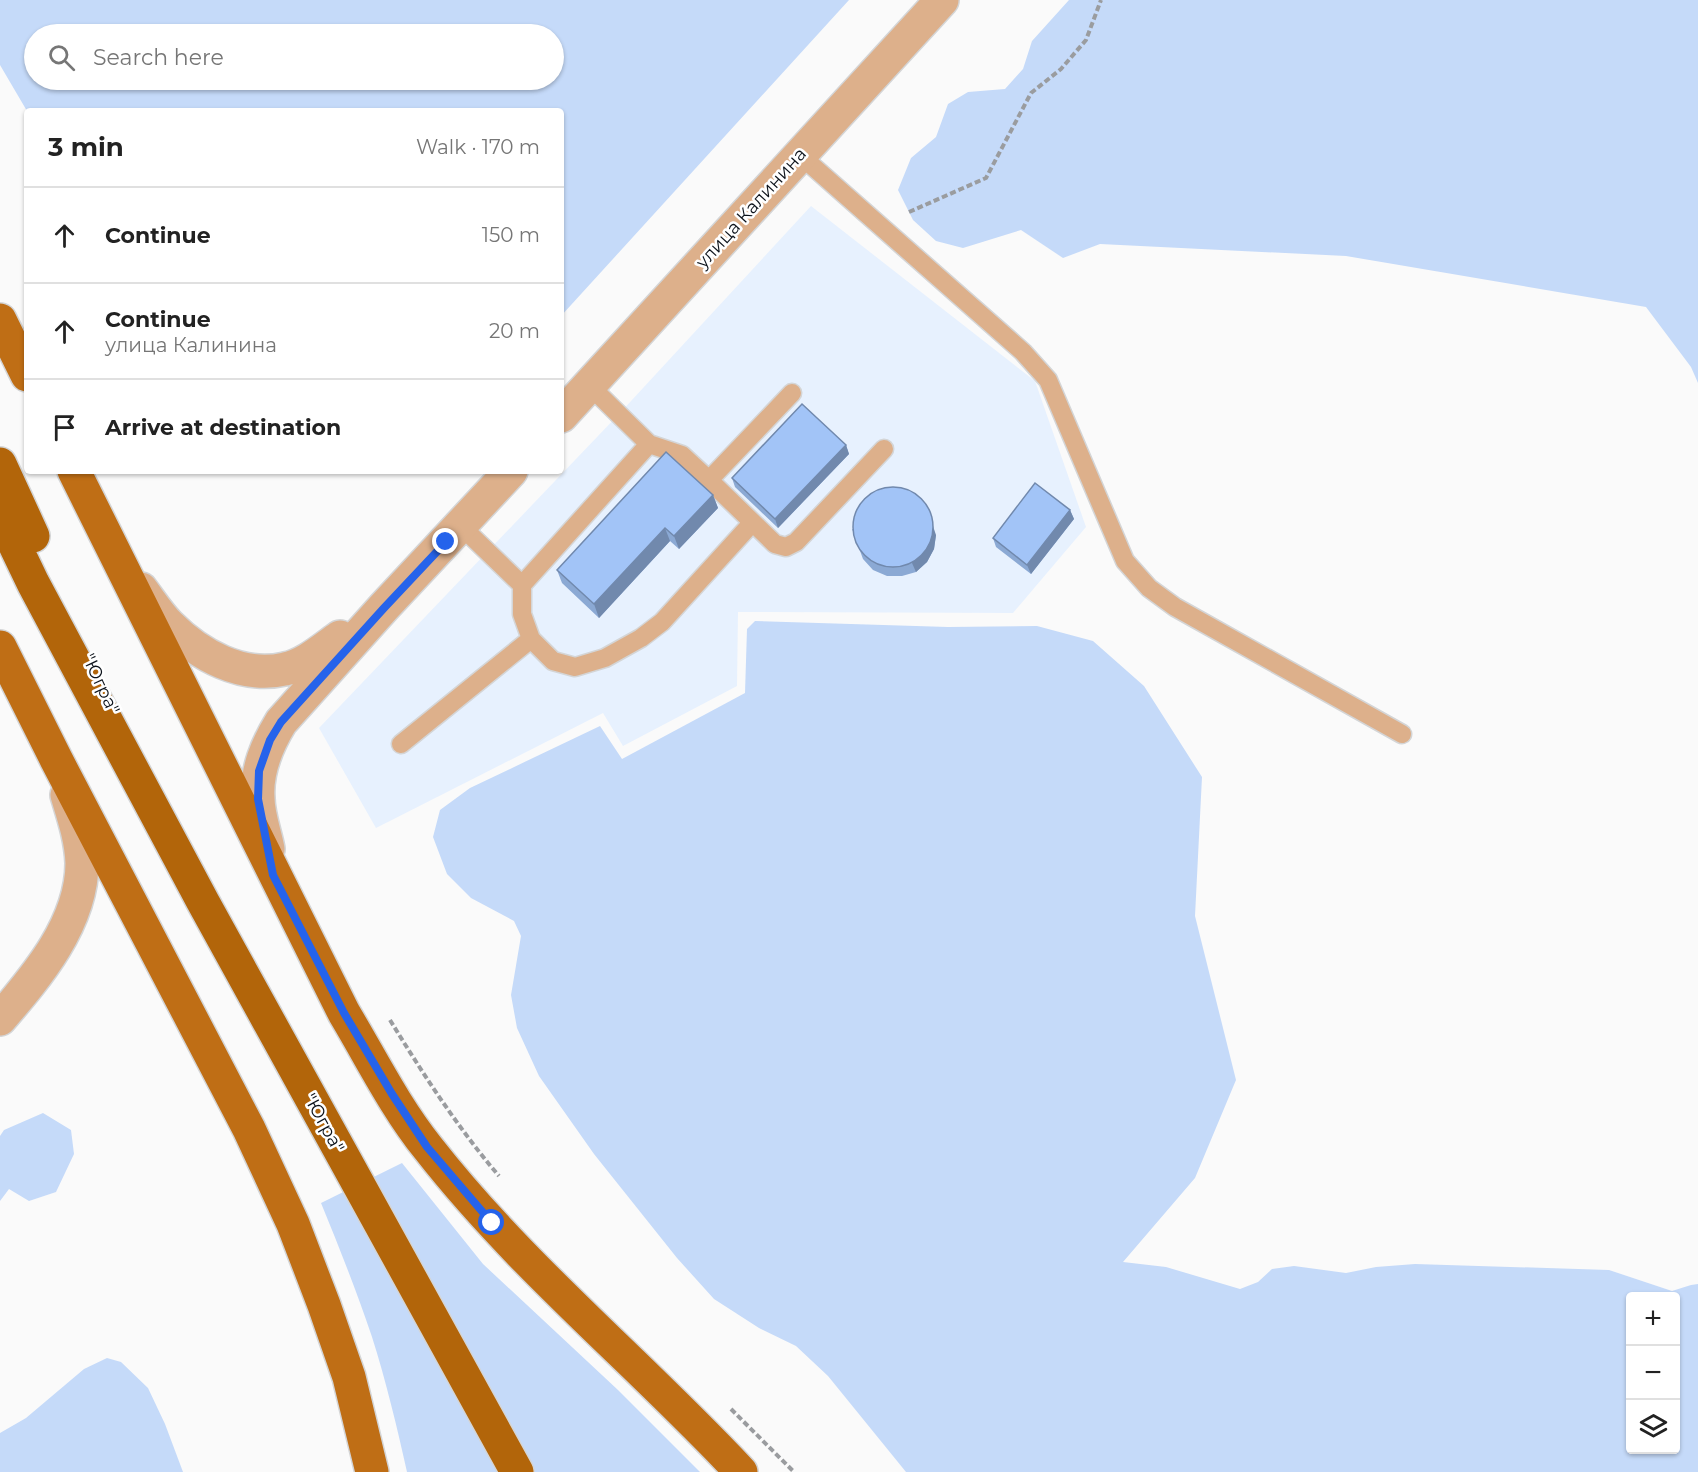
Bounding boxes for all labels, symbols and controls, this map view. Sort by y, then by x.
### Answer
search box [24,24,564,90]
icon: search [45,41,78,74]
text: Search here [93,44,224,71]
text: 3 min [48,131,124,163]
text: Walk · 170 m [416,135,540,159]
street label: улица Калинина [690,143,811,274]
icon: ahead [48,219,81,252]
text: Continue [105,222,211,249]
text: 150 m [482,223,540,247]
text: Continue [105,306,211,333]
icon: ahead [48,315,81,348]
text: 20 m [489,319,540,343]
text: улица Калинина [105,333,277,357]
icon: arrive [48,411,81,444]
text: Arrive at destination [105,414,341,441]
route end [432,528,458,554]
street label: "Югра" [77,650,125,718]
street label: "Югра" [299,1089,349,1157]
route start [478,1209,504,1235]
map controls [1626,1292,1680,1454]
button: + [1626,1292,1680,1346]
button: − [1626,1346,1680,1400]
button: layers [1626,1400,1680,1454]

